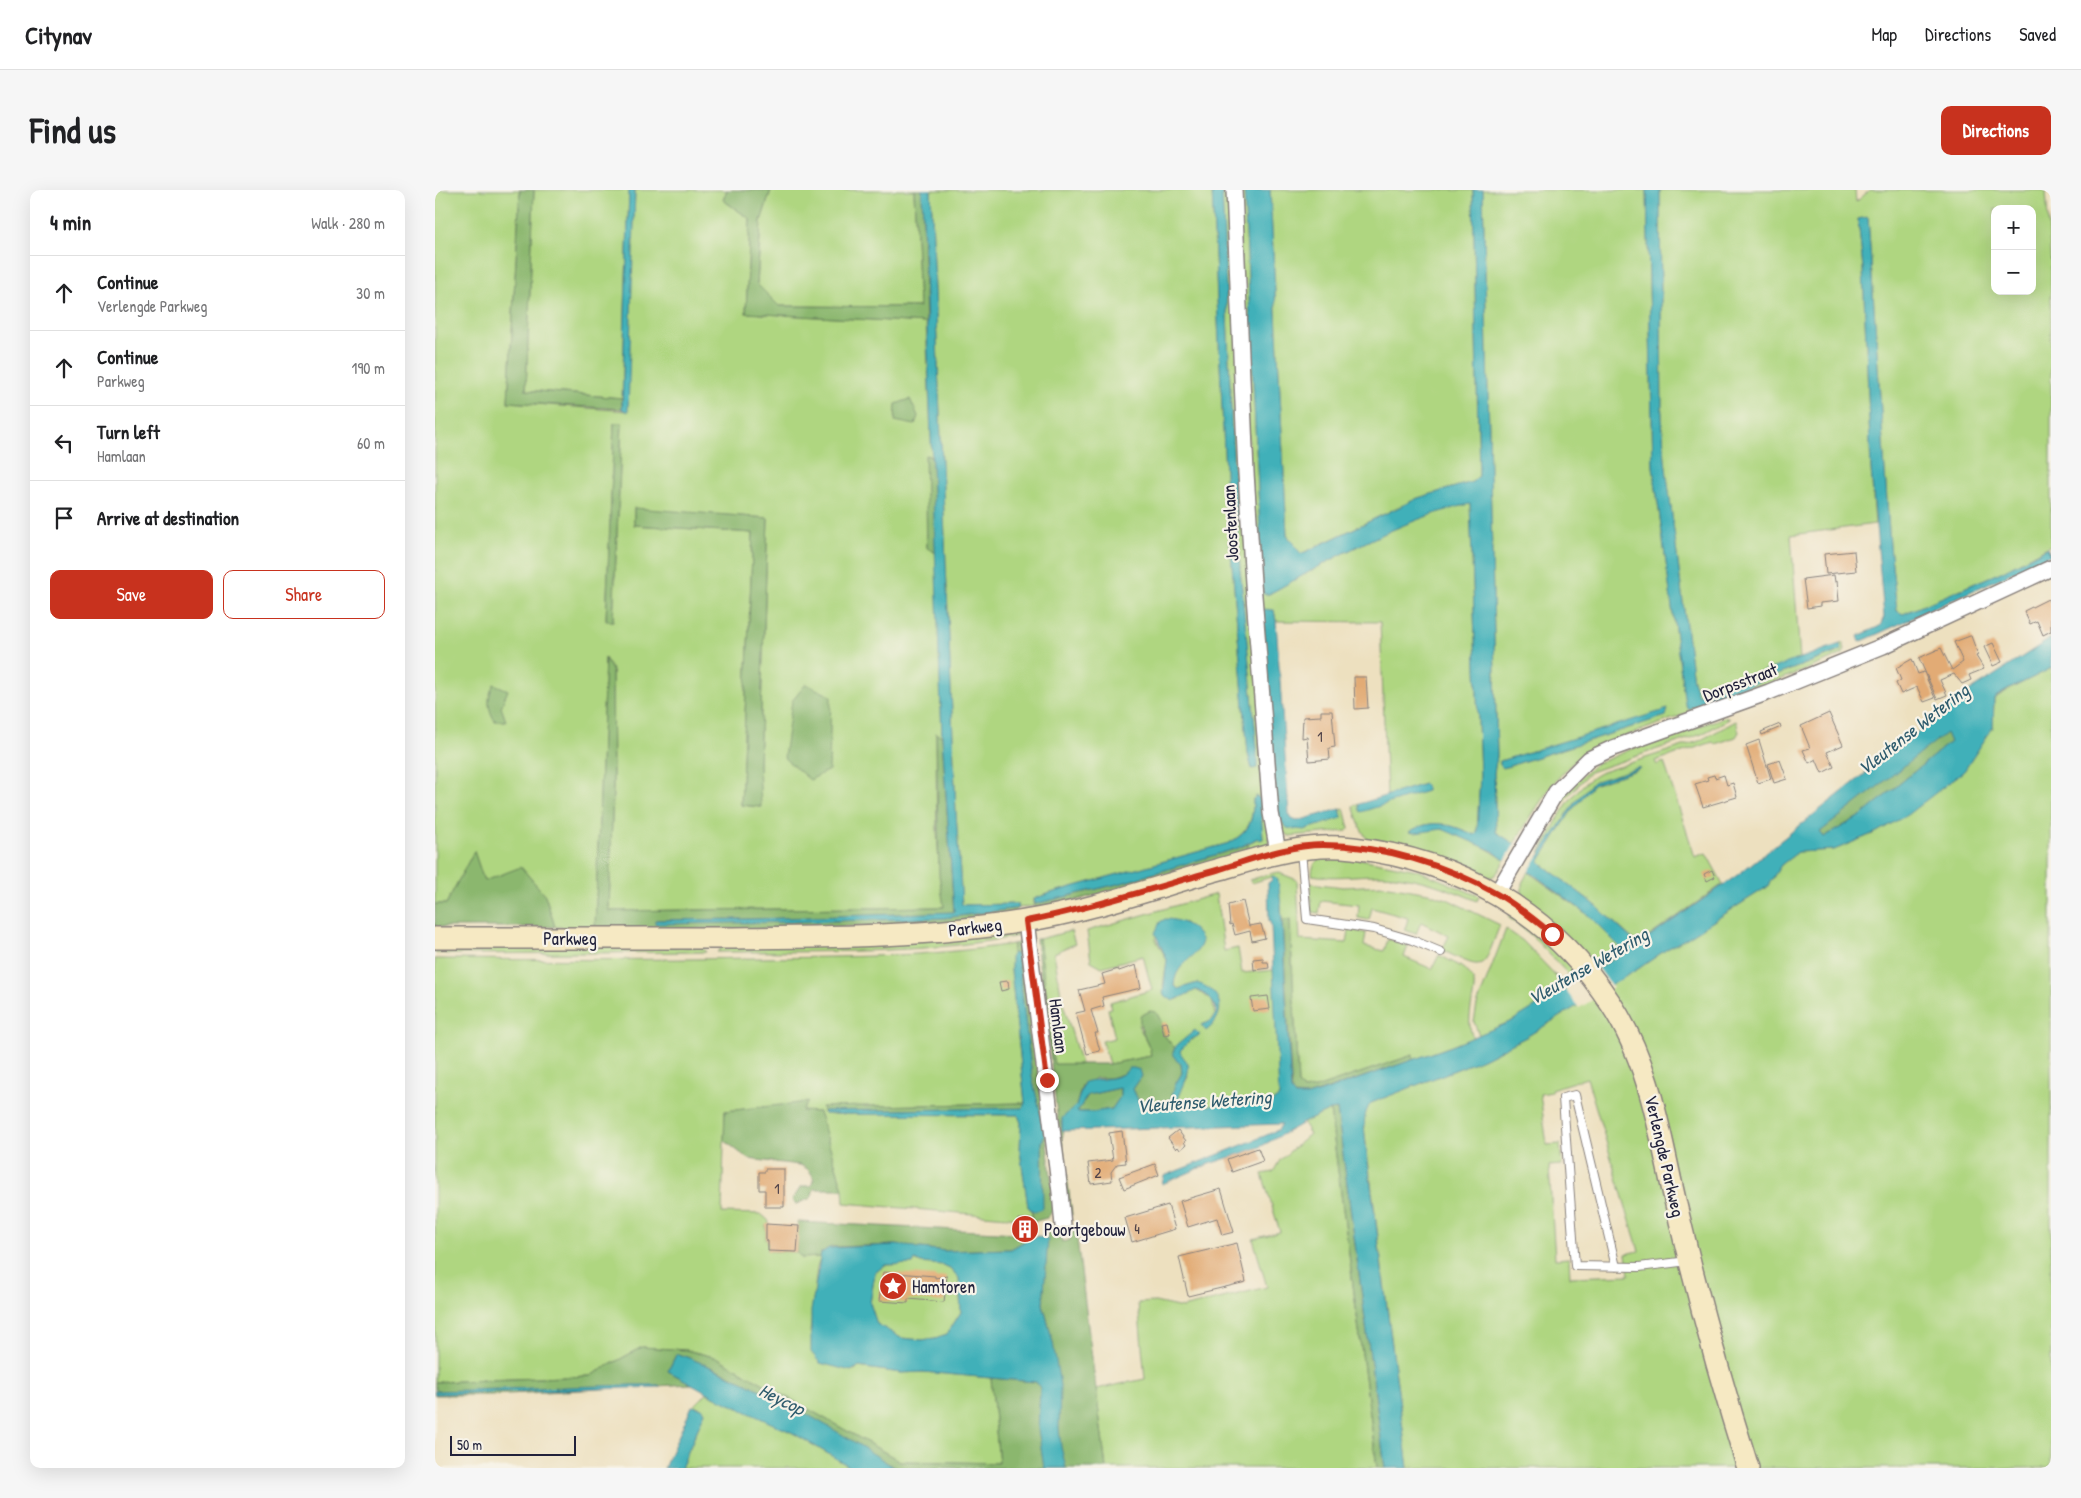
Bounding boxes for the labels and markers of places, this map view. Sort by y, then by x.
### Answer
building icon: Poortgebouw [1010,1214,1040,1244]
place label: Poortgebouw [1044,1217,1126,1242]
place icon: Hamtoren [878,1271,908,1301]
place label: Hamtoren [912,1274,975,1299]

